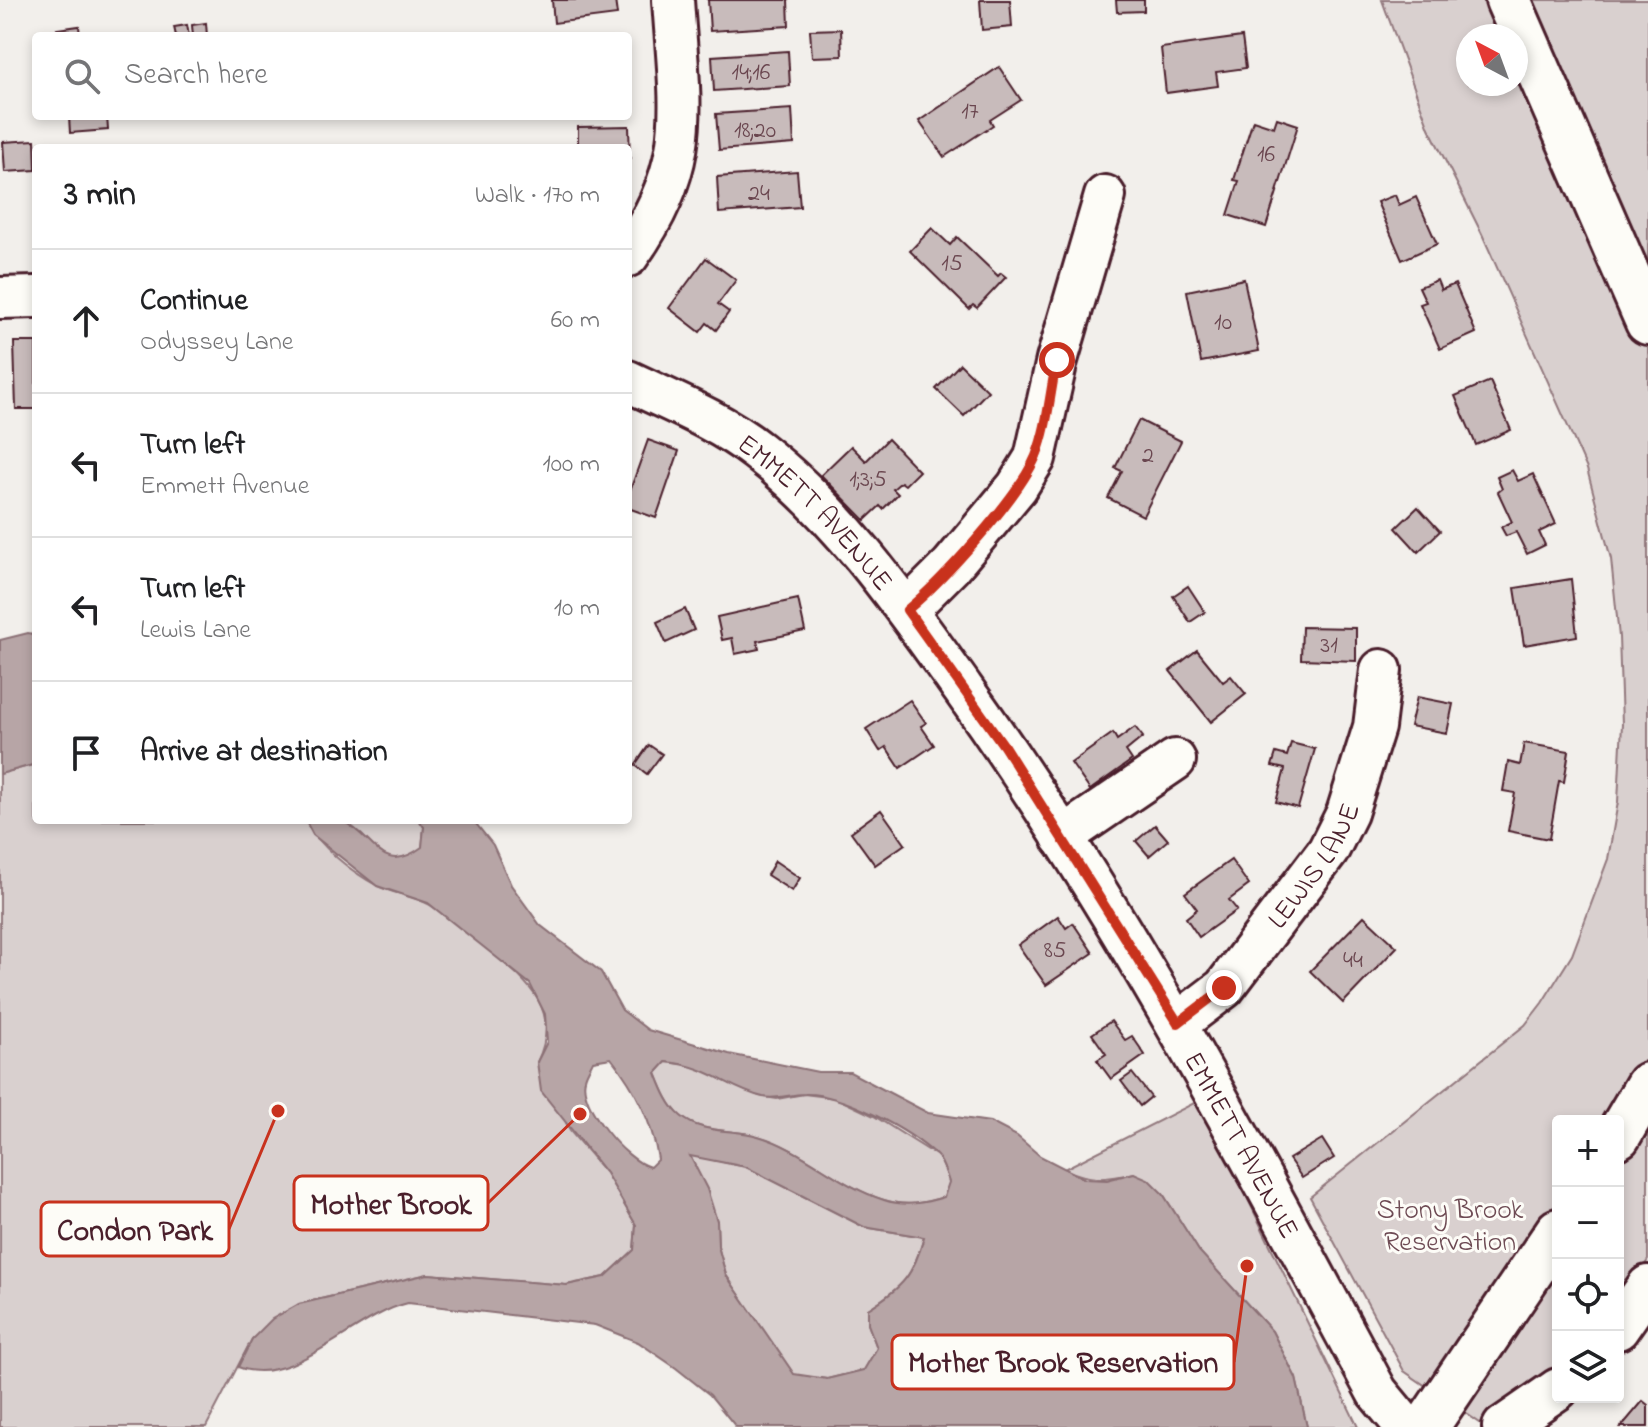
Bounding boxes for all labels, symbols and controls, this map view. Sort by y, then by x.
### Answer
north arrow [1456,24,1528,96]
search box [32,32,632,120]
icon: search [60,54,104,98]
text: Search here [124,54,268,98]
house number: 14;16 [732,56,771,91]
house number: 17 [961,95,979,130]
house number: 18;20 [734,114,776,149]
house number: 16 [1257,138,1276,173]
text: 3 min [64,171,136,221]
text: Walk · 170 m [475,177,600,215]
house number: 24 [748,177,770,212]
house number: 15 [941,247,963,282]
text: Continue [140,280,248,324]
icon: ahead [64,299,108,343]
text: 60 m [551,302,600,340]
house number: 10 [1214,306,1232,341]
text: Odyssey Lane [140,324,293,362]
route start [1039,342,1075,378]
text: Turn left [140,424,245,468]
street label: EMMETT AVENUE [728,425,901,601]
house number: 2 [1142,439,1154,474]
icon: left [64,443,108,487]
text: 100 m [543,446,600,484]
house number: 1;3;5 [849,463,887,498]
text: Emmett Avenue [140,468,309,506]
text: Turn left [140,568,245,612]
icon: left [64,587,108,631]
text: 10 m [554,590,600,628]
text: Lewis Lane [140,612,251,650]
house number: 31 [1320,629,1338,664]
icon: arrive [64,731,108,775]
text: Arrive at destination [140,731,388,775]
street label: LEWIS LANE [1259,799,1373,939]
house number: 85 [1044,934,1067,969]
house number: 44 [1343,944,1363,979]
route end [1206,970,1242,1006]
street label: EMMETT AVENUE [1172,1045,1308,1247]
map controls [1552,1115,1624,1403]
button: + [1552,1115,1624,1187]
callout: Mother Brook [294,1176,488,1230]
text: Mother Brook [310,1185,473,1229]
button: − [1552,1187,1624,1259]
park label: Stony Brook Reservation [1377,1191,1524,1264]
callout: Condon Park [41,1202,229,1256]
text: Condon Park [57,1211,214,1255]
button: locate [1552,1259,1624,1331]
button: layers [1552,1331,1624,1403]
callout: Mother Brook Reservation [892,1335,1234,1389]
text: Mother Brook Reservation [908,1343,1218,1387]

